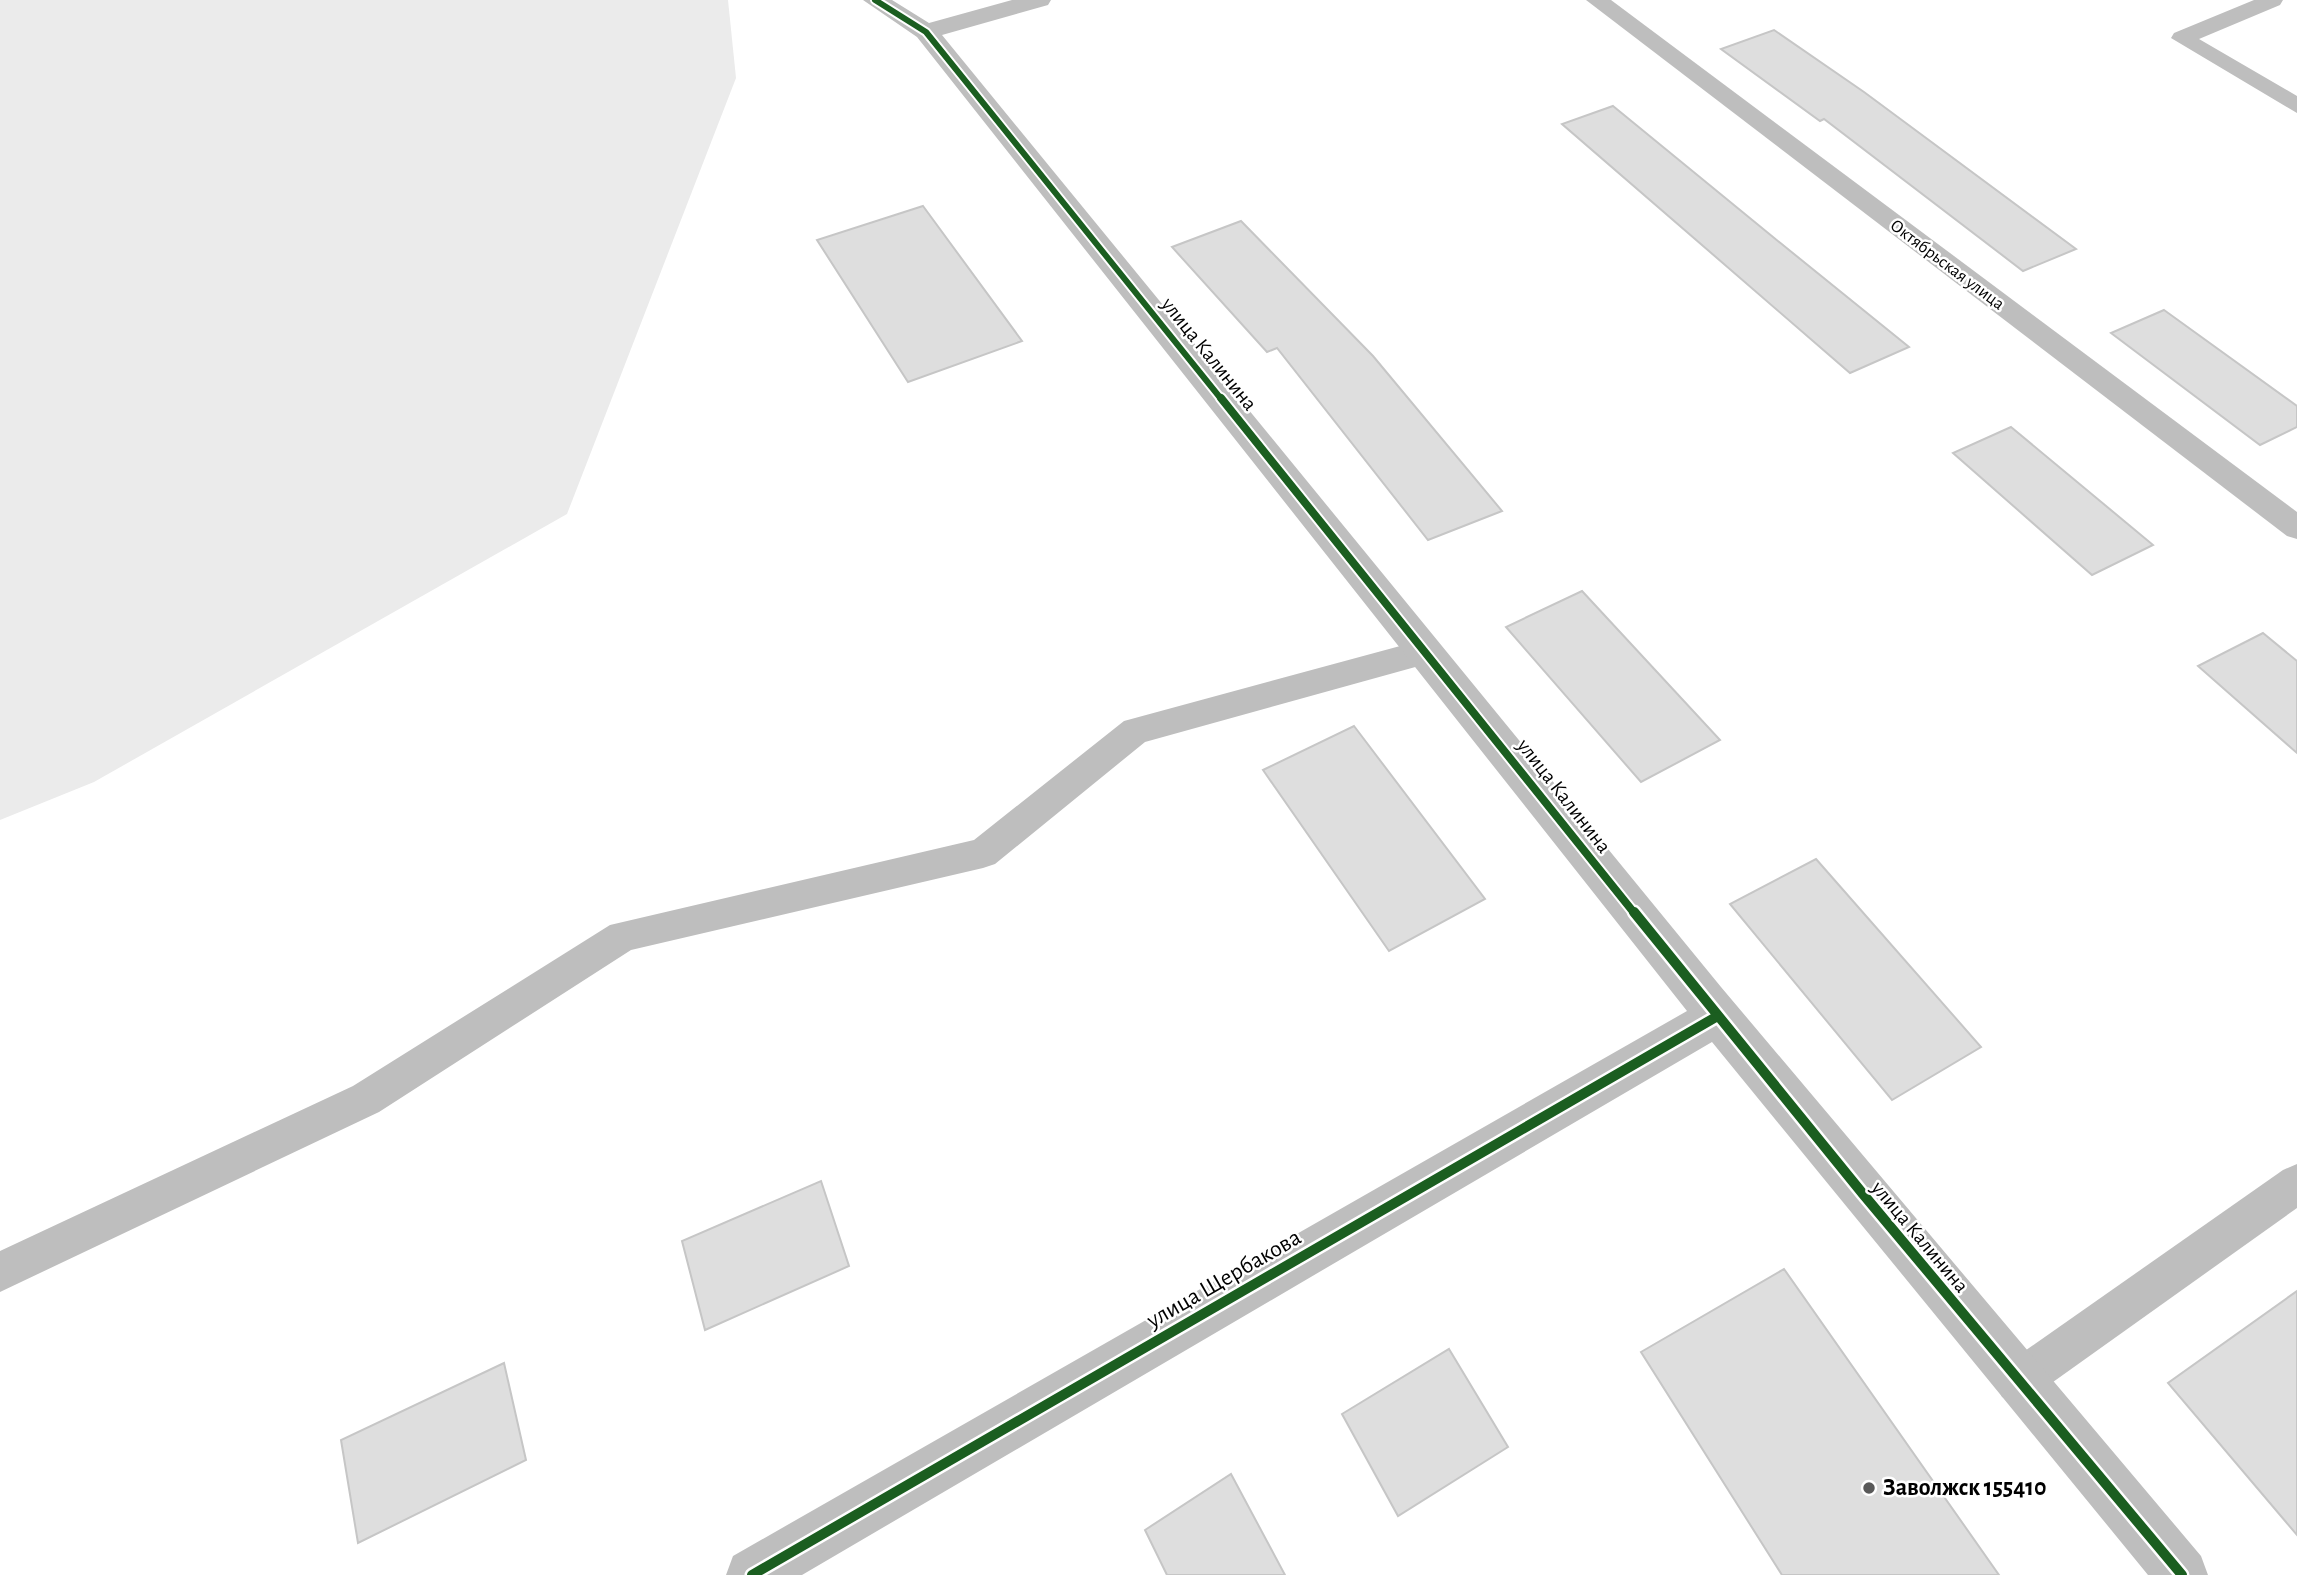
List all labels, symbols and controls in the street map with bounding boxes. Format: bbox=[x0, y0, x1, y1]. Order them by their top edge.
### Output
street label: Октябрьская улица bbox=[1887, 216, 2008, 314]
street label: улица Калинина bbox=[1157, 293, 1261, 415]
street label: улица Калинина bbox=[1513, 734, 1615, 857]
street label: улица Калинина bbox=[1867, 1176, 1973, 1297]
street label: улица Щербакова bbox=[1142, 1225, 1305, 1333]
place label: Заволжск 155410 bbox=[1883, 1476, 2046, 1500]
marker: Заволжск 155410 bbox=[1861, 1480, 1877, 1496]

